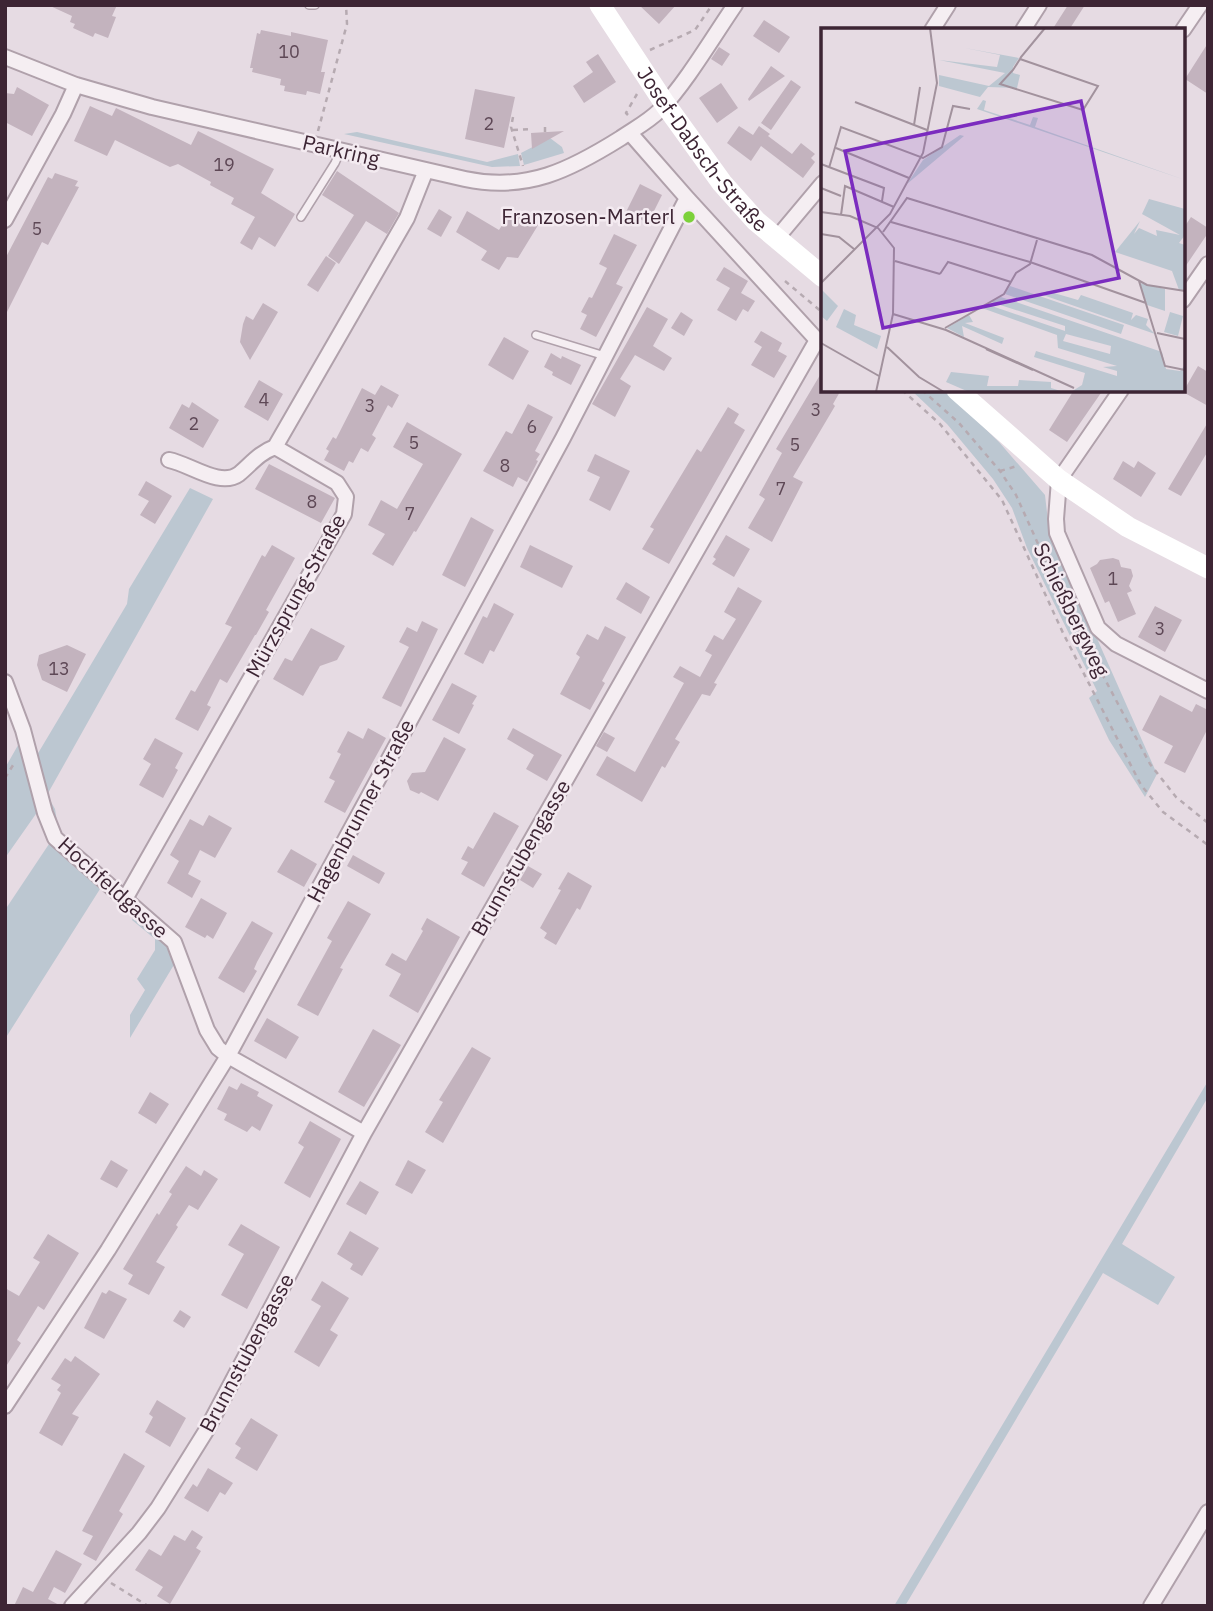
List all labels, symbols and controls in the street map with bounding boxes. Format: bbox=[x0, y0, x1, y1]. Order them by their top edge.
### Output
inset map bbox=[821, 28, 1185, 392]
house number: 10 bbox=[278, 40, 300, 63]
street label: Josef-Dabsch-Straße bbox=[631, 61, 774, 238]
house number: 2 bbox=[484, 112, 494, 135]
street label: Parkring bbox=[300, 128, 383, 172]
house number: 19 bbox=[213, 153, 235, 176]
place label: Franzosen-Marterl bbox=[501, 202, 675, 230]
marker: Franzosen-Marterl bbox=[681, 209, 697, 225]
house number: 5 bbox=[32, 217, 42, 240]
house number: 4 bbox=[259, 388, 270, 411]
house number: 3 bbox=[365, 394, 375, 417]
house number: 3 bbox=[811, 398, 821, 421]
house number: 2 bbox=[189, 412, 199, 435]
house number: 6 bbox=[527, 415, 537, 438]
house number: 5 bbox=[409, 431, 419, 454]
house number: 5 bbox=[790, 433, 800, 456]
house number: 8 bbox=[500, 454, 510, 477]
house number: 7 bbox=[776, 477, 786, 500]
house number: 8 bbox=[307, 490, 317, 513]
house number: 7 bbox=[405, 502, 415, 525]
street label: Mürzsprung-Straße bbox=[239, 509, 352, 682]
street label: Schießbergweg bbox=[1027, 538, 1116, 681]
house number: 1 bbox=[1108, 567, 1118, 590]
house number: 3 bbox=[1155, 617, 1165, 640]
house number: 13 bbox=[48, 657, 70, 680]
street label: Hagenbrunner Straße bbox=[300, 714, 420, 907]
street label: Brunnstubengasse bbox=[464, 774, 576, 941]
street label: Hochfeldgasse bbox=[53, 830, 175, 944]
street label: Brunnstubengasse bbox=[192, 1268, 300, 1437]

